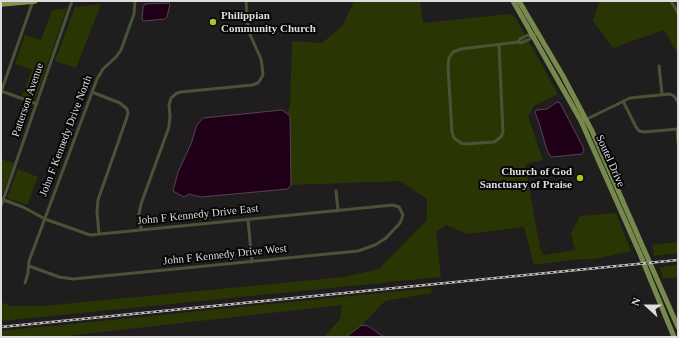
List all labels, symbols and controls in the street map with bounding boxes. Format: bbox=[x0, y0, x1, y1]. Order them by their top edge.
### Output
place label: Philippian Community Church bbox=[221, 9, 316, 35]
marker: Philippian Community Church bbox=[208, 17, 218, 27]
street label: Patterson Avenue bbox=[9, 61, 47, 139]
street label: John F Kennedy Drive North bbox=[37, 74, 95, 198]
street label: Soutel Drive bbox=[593, 133, 627, 189]
place label: Church of God Sanctuary of Praise bbox=[480, 165, 572, 191]
marker: Church of God Sanctuary of Praise bbox=[575, 173, 585, 183]
street label: John F Kennedy Drive East bbox=[137, 202, 259, 228]
street label: John F Kennedy Drive West bbox=[162, 242, 288, 268]
north arrow bbox=[627, 286, 667, 326]
text: N bbox=[629, 296, 643, 308]

